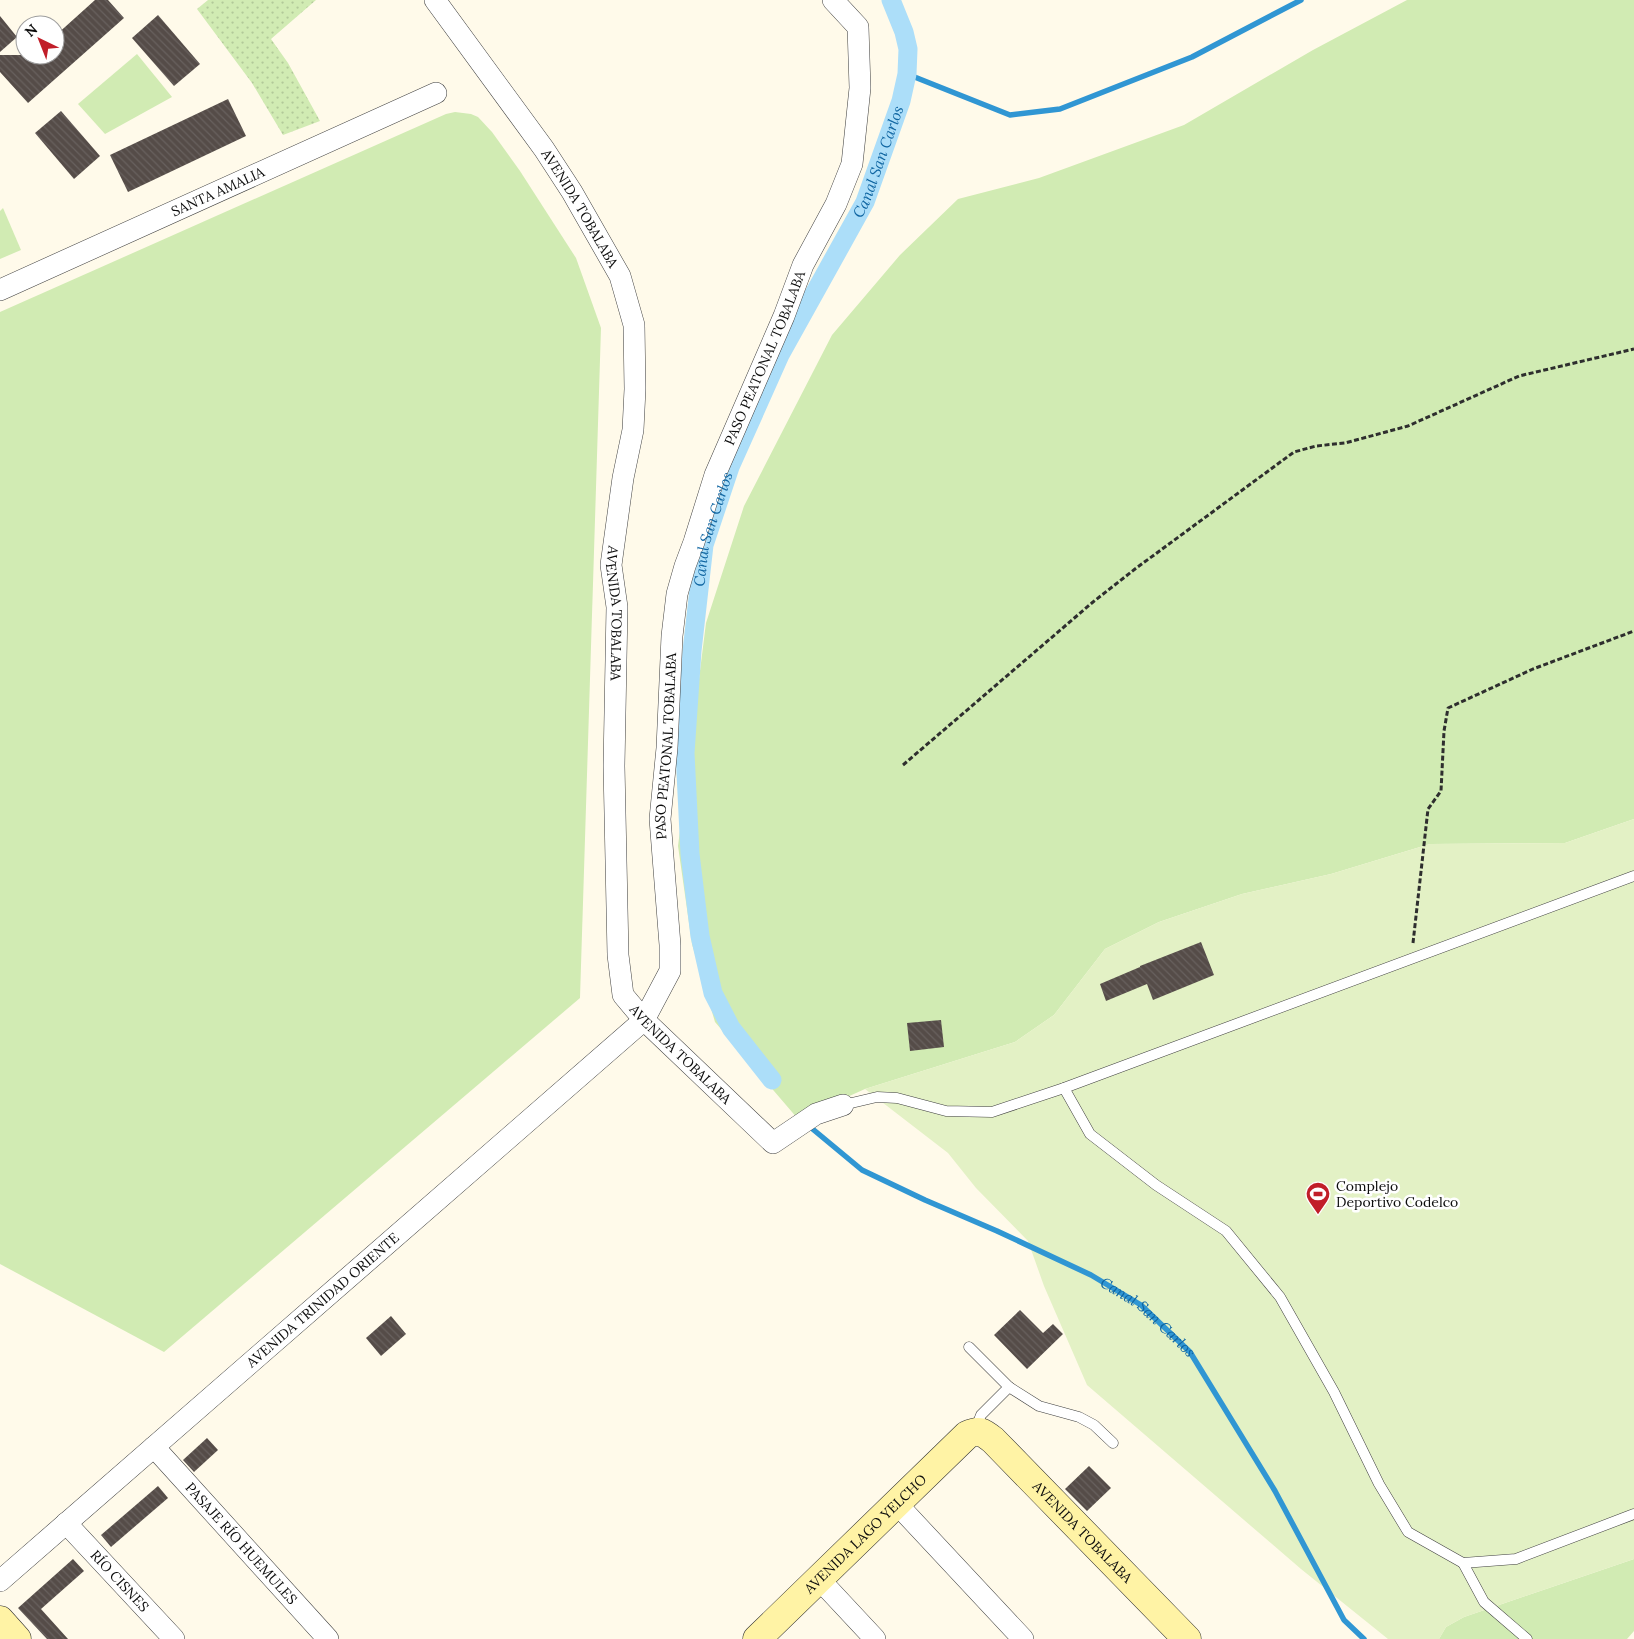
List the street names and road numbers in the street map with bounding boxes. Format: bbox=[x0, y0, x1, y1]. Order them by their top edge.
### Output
street label: AVENIDA TOBALABA bbox=[537, 145, 622, 271]
street label: SANTA AMALIA bbox=[168, 163, 267, 220]
street label: PASO PEATONAL TOBALABA bbox=[720, 268, 809, 448]
street label: AVENIDA TOBALABA bbox=[602, 544, 626, 681]
street label: PASO PEATONAL TOBALABA bbox=[651, 652, 680, 840]
street label: AVENIDA TOBALABA bbox=[625, 1000, 736, 1108]
street label: AVENIDA TRINIDAD ORIENTE bbox=[242, 1228, 403, 1372]
street label: AVENIDA LAGO YELCHO bbox=[800, 1470, 930, 1598]
street label: AVENIDA TOBALABA bbox=[1028, 1476, 1136, 1587]
street label: PASAJE RÍO HUEMULES bbox=[181, 1479, 301, 1608]
street label: RÍO CISNES bbox=[87, 1546, 153, 1616]

